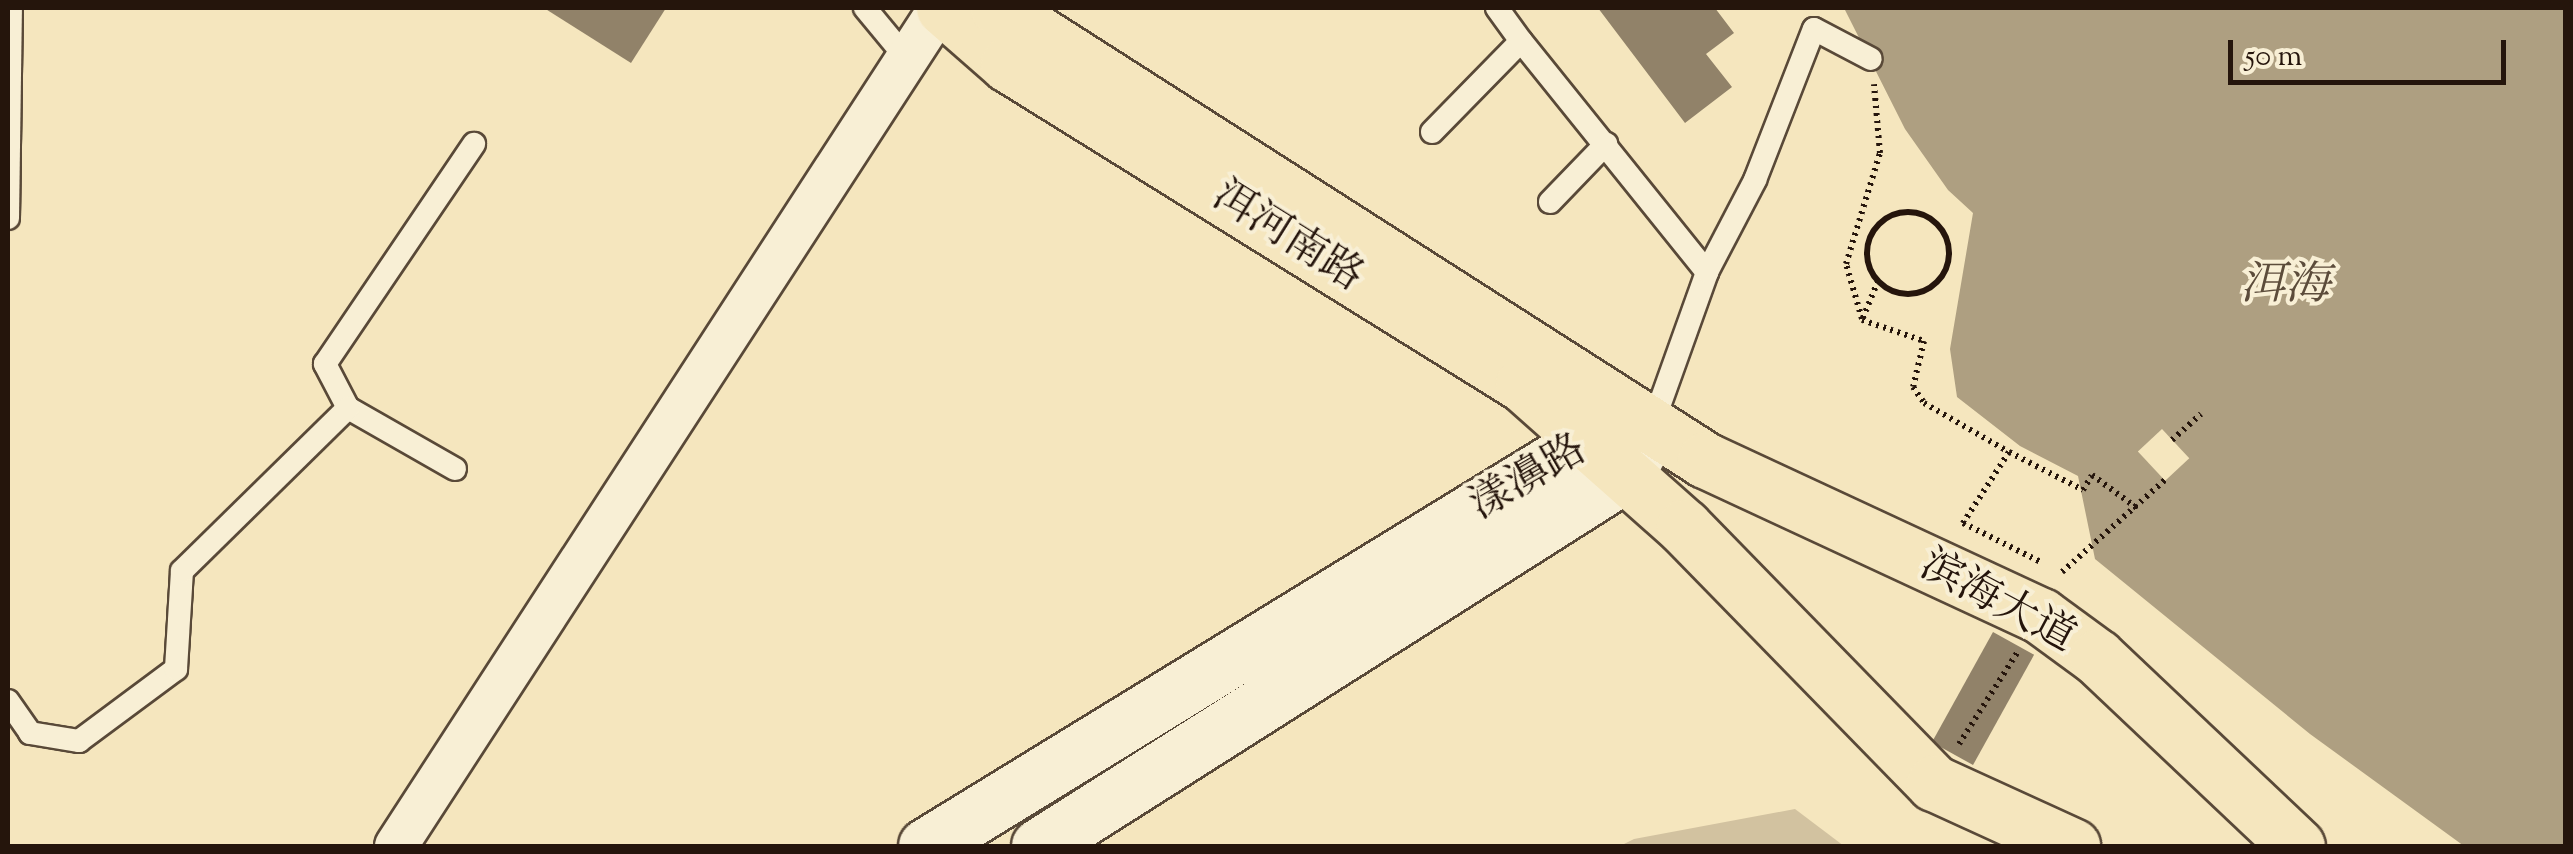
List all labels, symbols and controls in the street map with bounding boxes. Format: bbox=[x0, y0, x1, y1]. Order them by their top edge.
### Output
scale bar bbox=[2233, 20, 2510, 82]
text: 50 m bbox=[2245, 36, 2302, 79]
street label: 洱河南路 bbox=[1202, 172, 1372, 304]
water label: 洱海 bbox=[2240, 261, 2330, 315]
street label: 漾濞路 bbox=[1462, 426, 1596, 532]
street label: 滨海大道 bbox=[1911, 541, 2083, 665]

